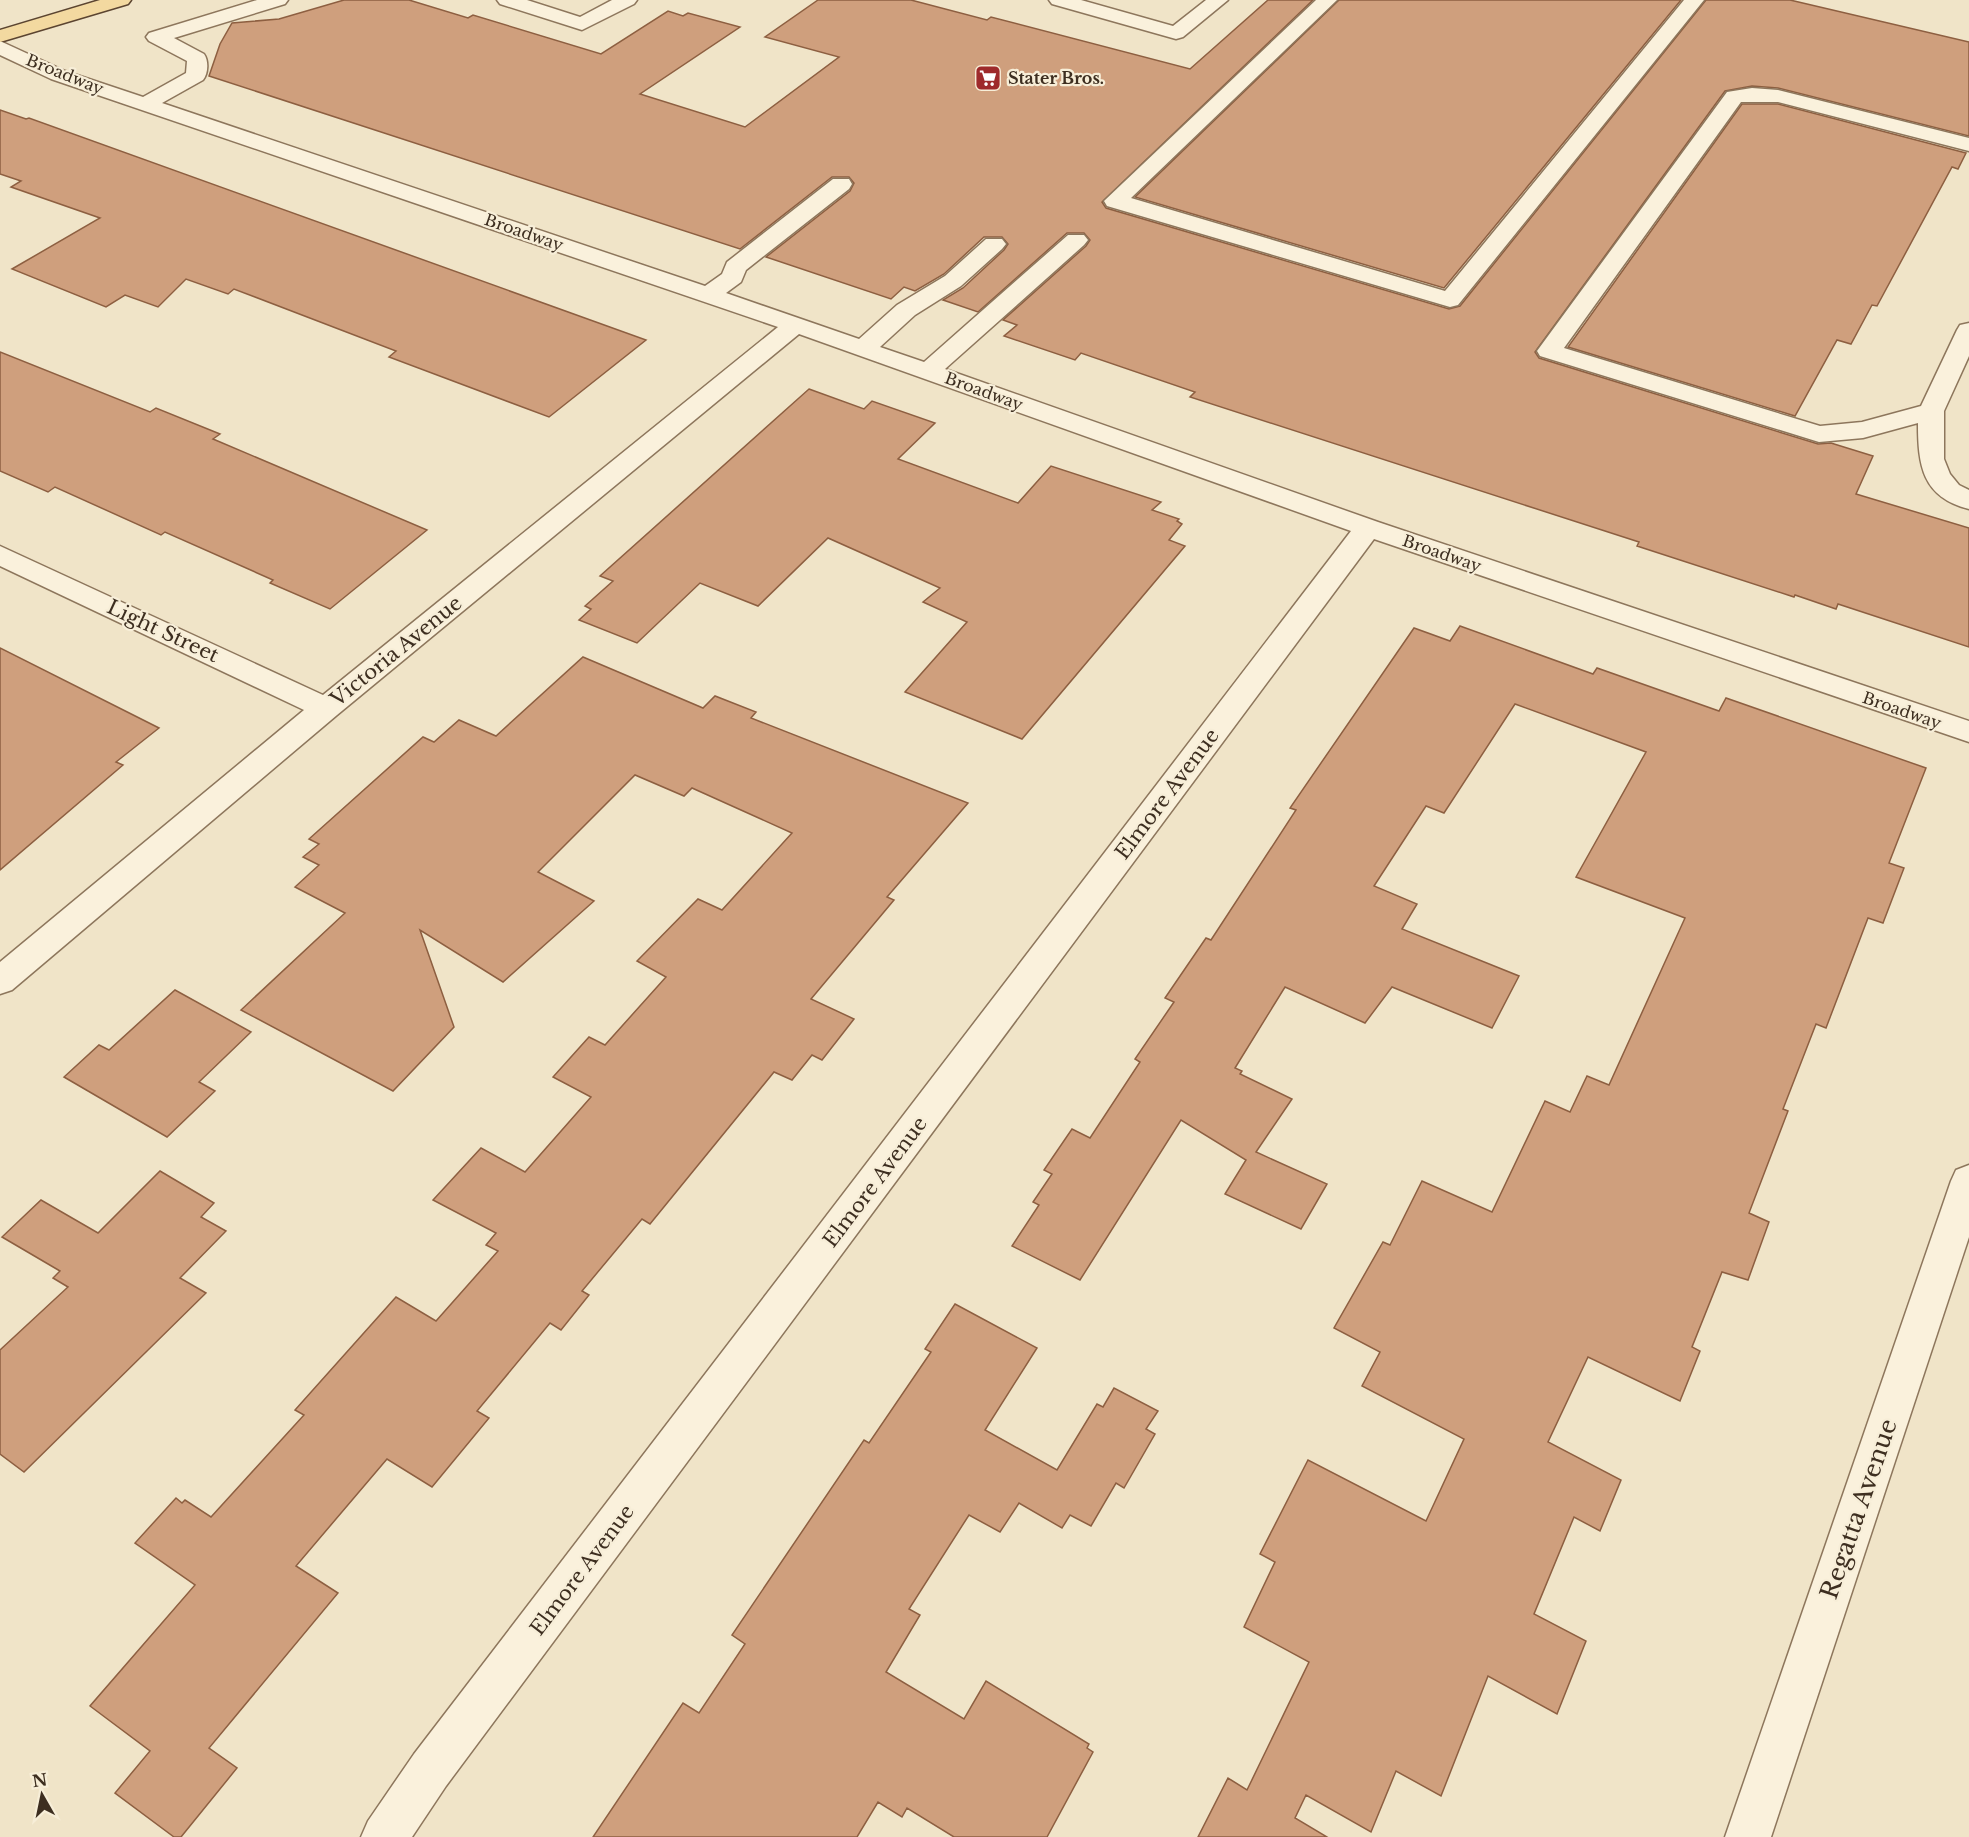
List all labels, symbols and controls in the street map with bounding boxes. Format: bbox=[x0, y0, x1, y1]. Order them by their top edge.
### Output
street label: Broadway bbox=[23, 49, 107, 99]
supermarket icon: Stater Bros. bbox=[973, 63, 1003, 93]
place label: Stater Bros. bbox=[1008, 68, 1104, 88]
street label: Broadway bbox=[482, 209, 567, 255]
street label: Broadway bbox=[942, 368, 1027, 415]
street label: Broadway bbox=[1400, 530, 1485, 576]
street label: Victoria Avenue bbox=[325, 591, 467, 712]
street label: Light Street bbox=[103, 595, 223, 668]
street label: Broadway bbox=[1860, 687, 1945, 733]
street label: Elmore Avenue bbox=[1110, 724, 1224, 864]
street label: Elmore Avenue bbox=[818, 1112, 932, 1252]
street label: Regatta Avenue bbox=[1814, 1415, 1903, 1603]
street label: Elmore Avenue bbox=[525, 1500, 639, 1640]
north arrow bbox=[12, 1765, 72, 1825]
text: N bbox=[31, 1769, 49, 1791]

